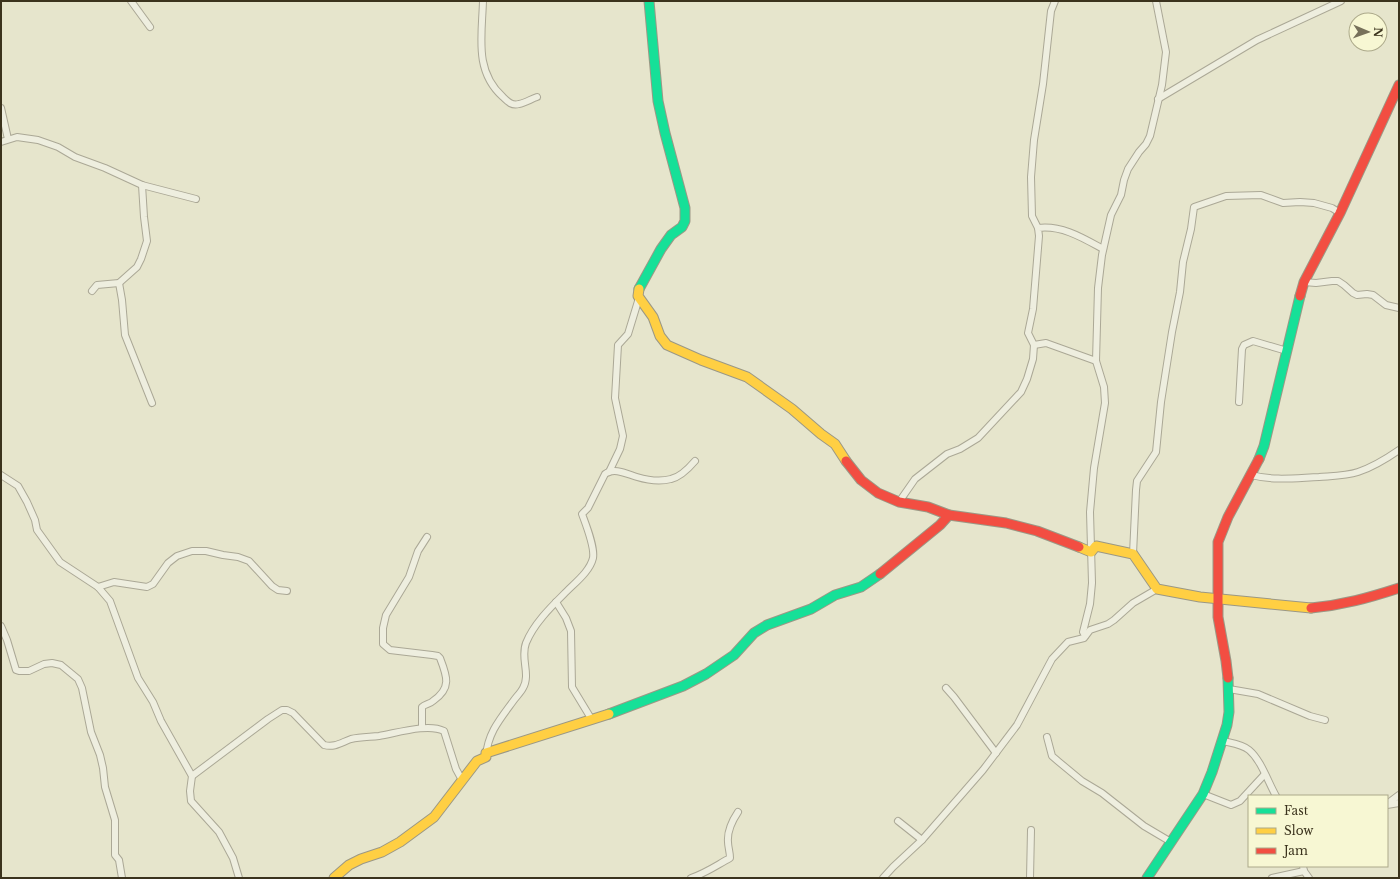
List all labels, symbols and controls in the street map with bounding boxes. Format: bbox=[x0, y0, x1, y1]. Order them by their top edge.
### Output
north arrow bbox=[1348, 12, 1388, 52]
text: N bbox=[1371, 27, 1385, 38]
legend bbox=[1248, 795, 1388, 867]
text: Fast bbox=[1284, 803, 1309, 818]
text: Slow bbox=[1284, 823, 1314, 838]
text: Jam bbox=[1282, 843, 1308, 858]

